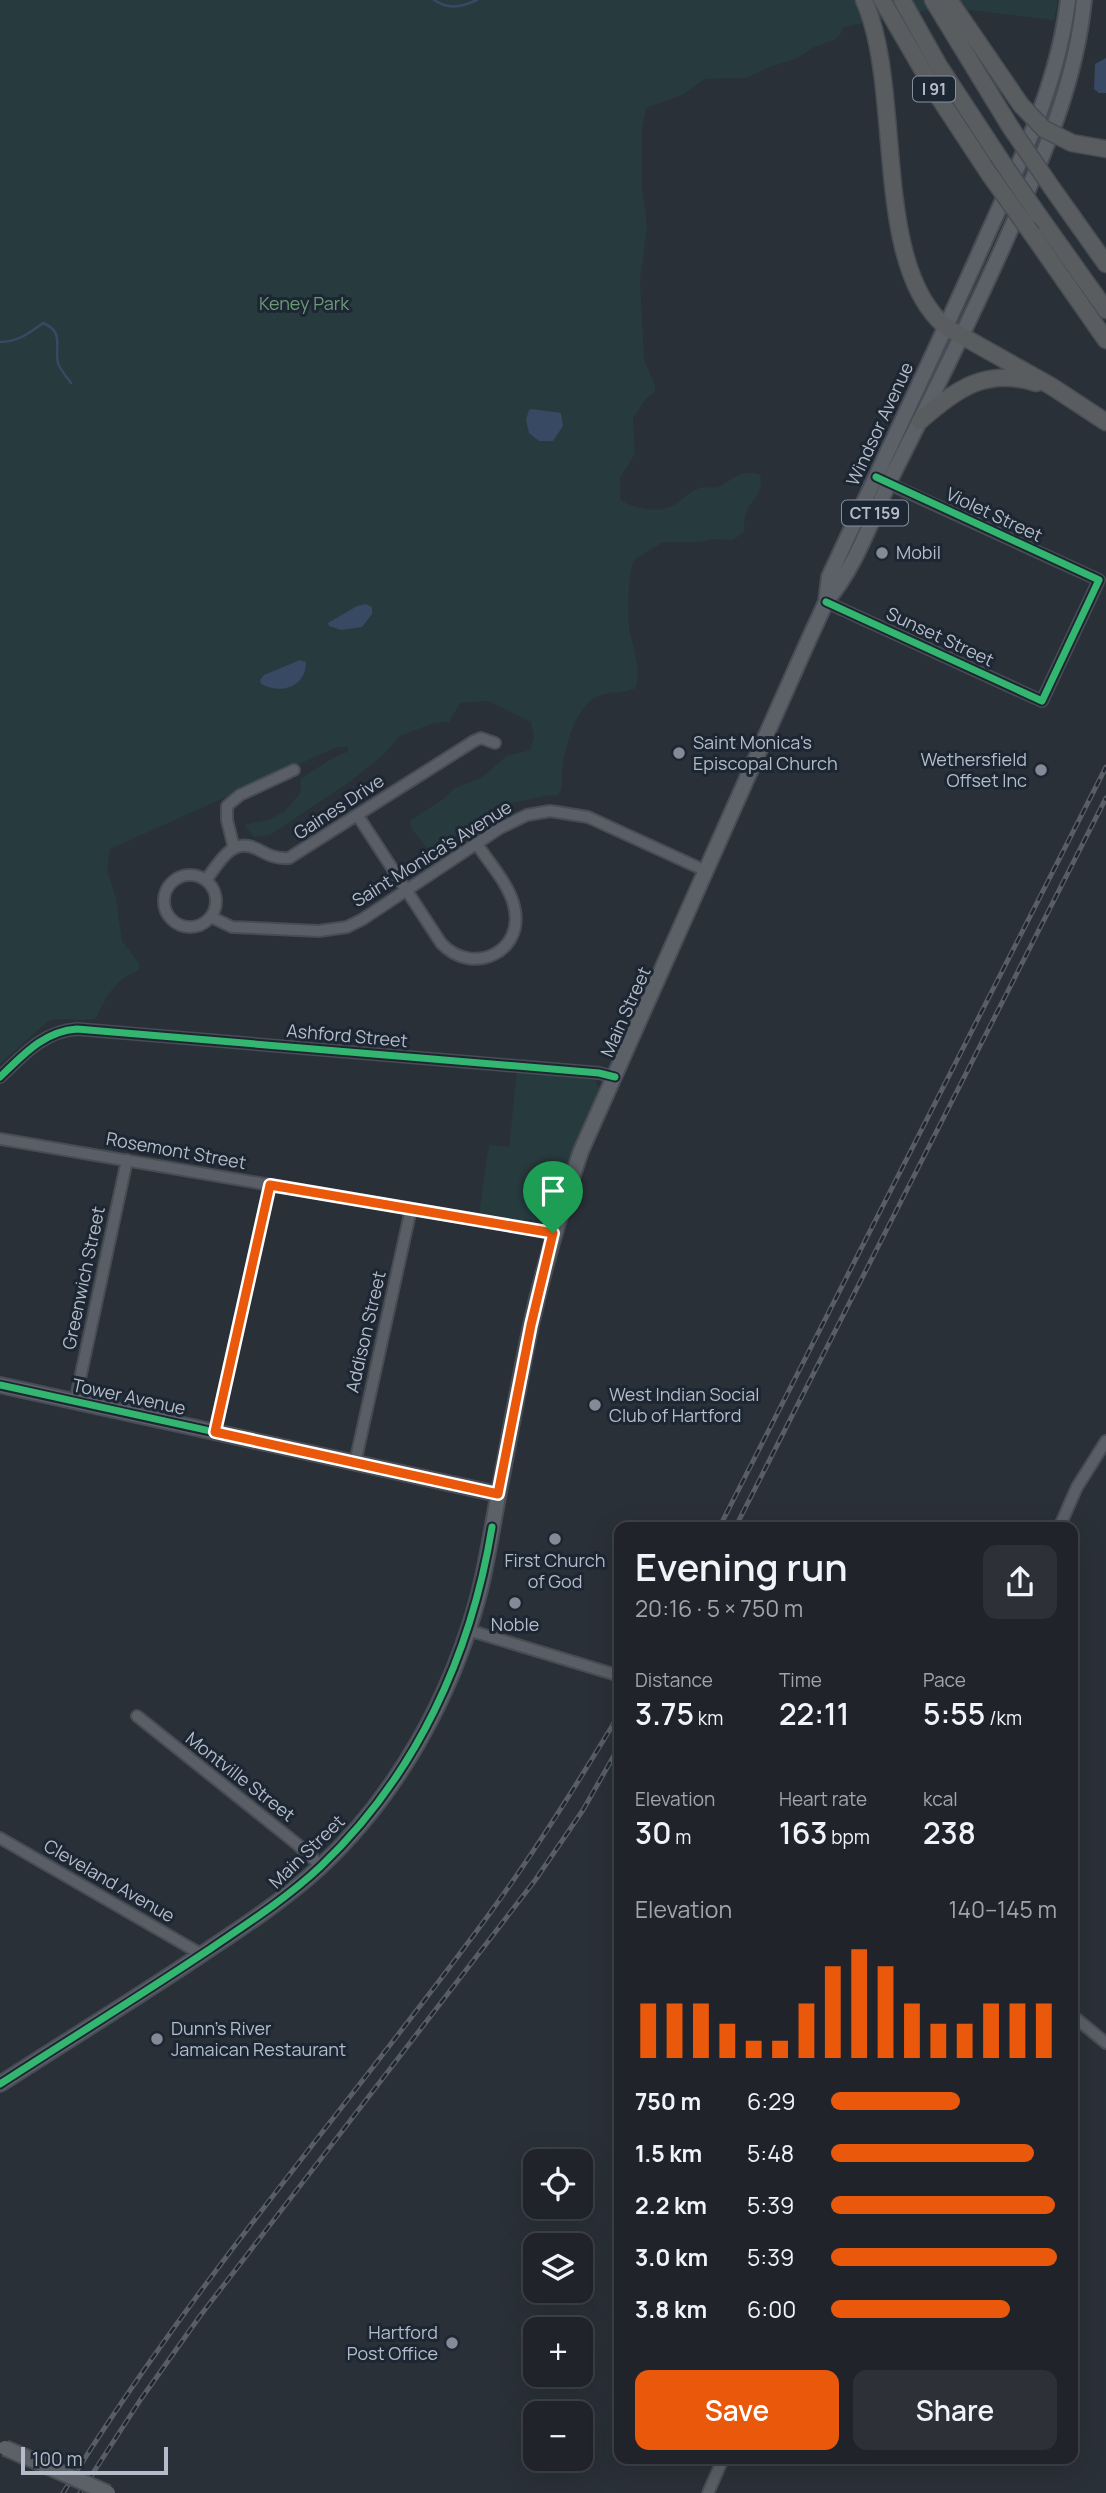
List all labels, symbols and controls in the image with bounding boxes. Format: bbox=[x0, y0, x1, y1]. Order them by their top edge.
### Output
road number: I 91 bbox=[913, 76, 955, 102]
park label: Keney Park bbox=[259, 291, 350, 315]
street label: Windsor Avenue bbox=[840, 358, 918, 489]
street label: Violet Street bbox=[942, 481, 1047, 547]
road number: CT 159 bbox=[842, 500, 908, 526]
place label: Mobil bbox=[896, 540, 941, 564]
marker: Mobil bbox=[874, 545, 890, 561]
street label: Sunset Street bbox=[883, 601, 998, 672]
place label: Saint Monica's Episcopal Church bbox=[693, 730, 838, 775]
marker: Saint Monica's Episcopal Church bbox=[671, 745, 687, 761]
place label: Wethersfield Offset Inc bbox=[920, 747, 1027, 792]
marker: Wethersfield Offset Inc bbox=[1033, 762, 1049, 778]
street label: Gaines Drive bbox=[289, 768, 388, 844]
street label: Saint Monica's Avenue bbox=[347, 794, 516, 912]
street label: Main Street bbox=[594, 963, 656, 1061]
street label: Ashford Street bbox=[285, 1018, 409, 1052]
street label: Rosemont Street bbox=[104, 1126, 248, 1174]
pin bbox=[523, 1161, 583, 1233]
icon: arrive bbox=[534, 1172, 572, 1210]
street label: Greenwich Street bbox=[56, 1204, 110, 1352]
street label: Addison Street bbox=[339, 1269, 391, 1395]
street label: Tower Avenue bbox=[70, 1372, 188, 1420]
place label: West Indian Social Club of Hartford bbox=[609, 1382, 759, 1427]
marker: West Indian Social Club of Hartford bbox=[587, 1397, 603, 1413]
marker: First Church of God bbox=[547, 1531, 563, 1547]
text: Evening run bbox=[635, 1540, 848, 1592]
button: share bbox=[983, 1545, 1057, 1619]
place label: First Church of God bbox=[505, 1548, 605, 1593]
text: 20:16 · 5 × 750 m bbox=[635, 1592, 803, 1624]
marker: Noble bbox=[507, 1595, 523, 1611]
place label: Noble bbox=[491, 1612, 539, 1636]
text: Distance bbox=[635, 1667, 713, 1693]
text: Time bbox=[779, 1667, 822, 1693]
text: Pace bbox=[923, 1667, 966, 1693]
text: 3.75 bbox=[635, 1693, 694, 1734]
text: 22:11 bbox=[779, 1693, 849, 1734]
text: 5:55 bbox=[923, 1693, 985, 1734]
text: km bbox=[694, 1705, 723, 1731]
text: /km bbox=[985, 1705, 1022, 1731]
street label: Montville Street bbox=[181, 1726, 300, 1826]
text: Elevation bbox=[635, 1786, 715, 1812]
text: Heart rate bbox=[779, 1786, 867, 1812]
text: kcal bbox=[923, 1786, 958, 1812]
street label: Main Street bbox=[263, 1809, 349, 1893]
text: 30 bbox=[635, 1812, 671, 1853]
text: 163 bbox=[779, 1812, 827, 1853]
text: 238 bbox=[923, 1812, 976, 1853]
text: m bbox=[671, 1824, 691, 1850]
text: bpm bbox=[827, 1824, 870, 1850]
street label: Cleveland Avenue bbox=[40, 1833, 179, 1927]
text: Elevation bbox=[635, 1893, 732, 1925]
text: 140–145 m bbox=[949, 1893, 1057, 1925]
place label: Dunn's River Jamaican Restaurant bbox=[171, 2016, 346, 2061]
marker: Dunn's River Jamaican Restaurant bbox=[149, 2031, 165, 2047]
text: 750 m bbox=[635, 2085, 701, 2117]
text: 6:29 bbox=[747, 2085, 796, 2117]
text: 1.5 km bbox=[635, 2137, 702, 2169]
text: 5:48 bbox=[747, 2137, 794, 2169]
map controls bbox=[523, 2149, 593, 2471]
button: locate bbox=[523, 2149, 593, 2219]
text: 2.2 km bbox=[635, 2189, 707, 2221]
text: 5:39 bbox=[747, 2189, 794, 2221]
button: layers bbox=[523, 2233, 593, 2303]
text: 3.0 km bbox=[635, 2241, 708, 2273]
text: 5:39 bbox=[747, 2241, 794, 2273]
text: 3.8 km bbox=[635, 2293, 707, 2325]
text: 6:00 bbox=[747, 2293, 796, 2325]
button: + bbox=[523, 2317, 593, 2387]
place label: Hartford Post Office bbox=[347, 2320, 438, 2365]
marker: Hartford Post Office bbox=[444, 2335, 460, 2351]
button: Save bbox=[635, 2370, 839, 2450]
button: Share bbox=[853, 2370, 1057, 2450]
button: − bbox=[523, 2401, 593, 2471]
scale bar bbox=[21, 2444, 168, 2476]
text: 100 m bbox=[32, 2446, 83, 2472]

